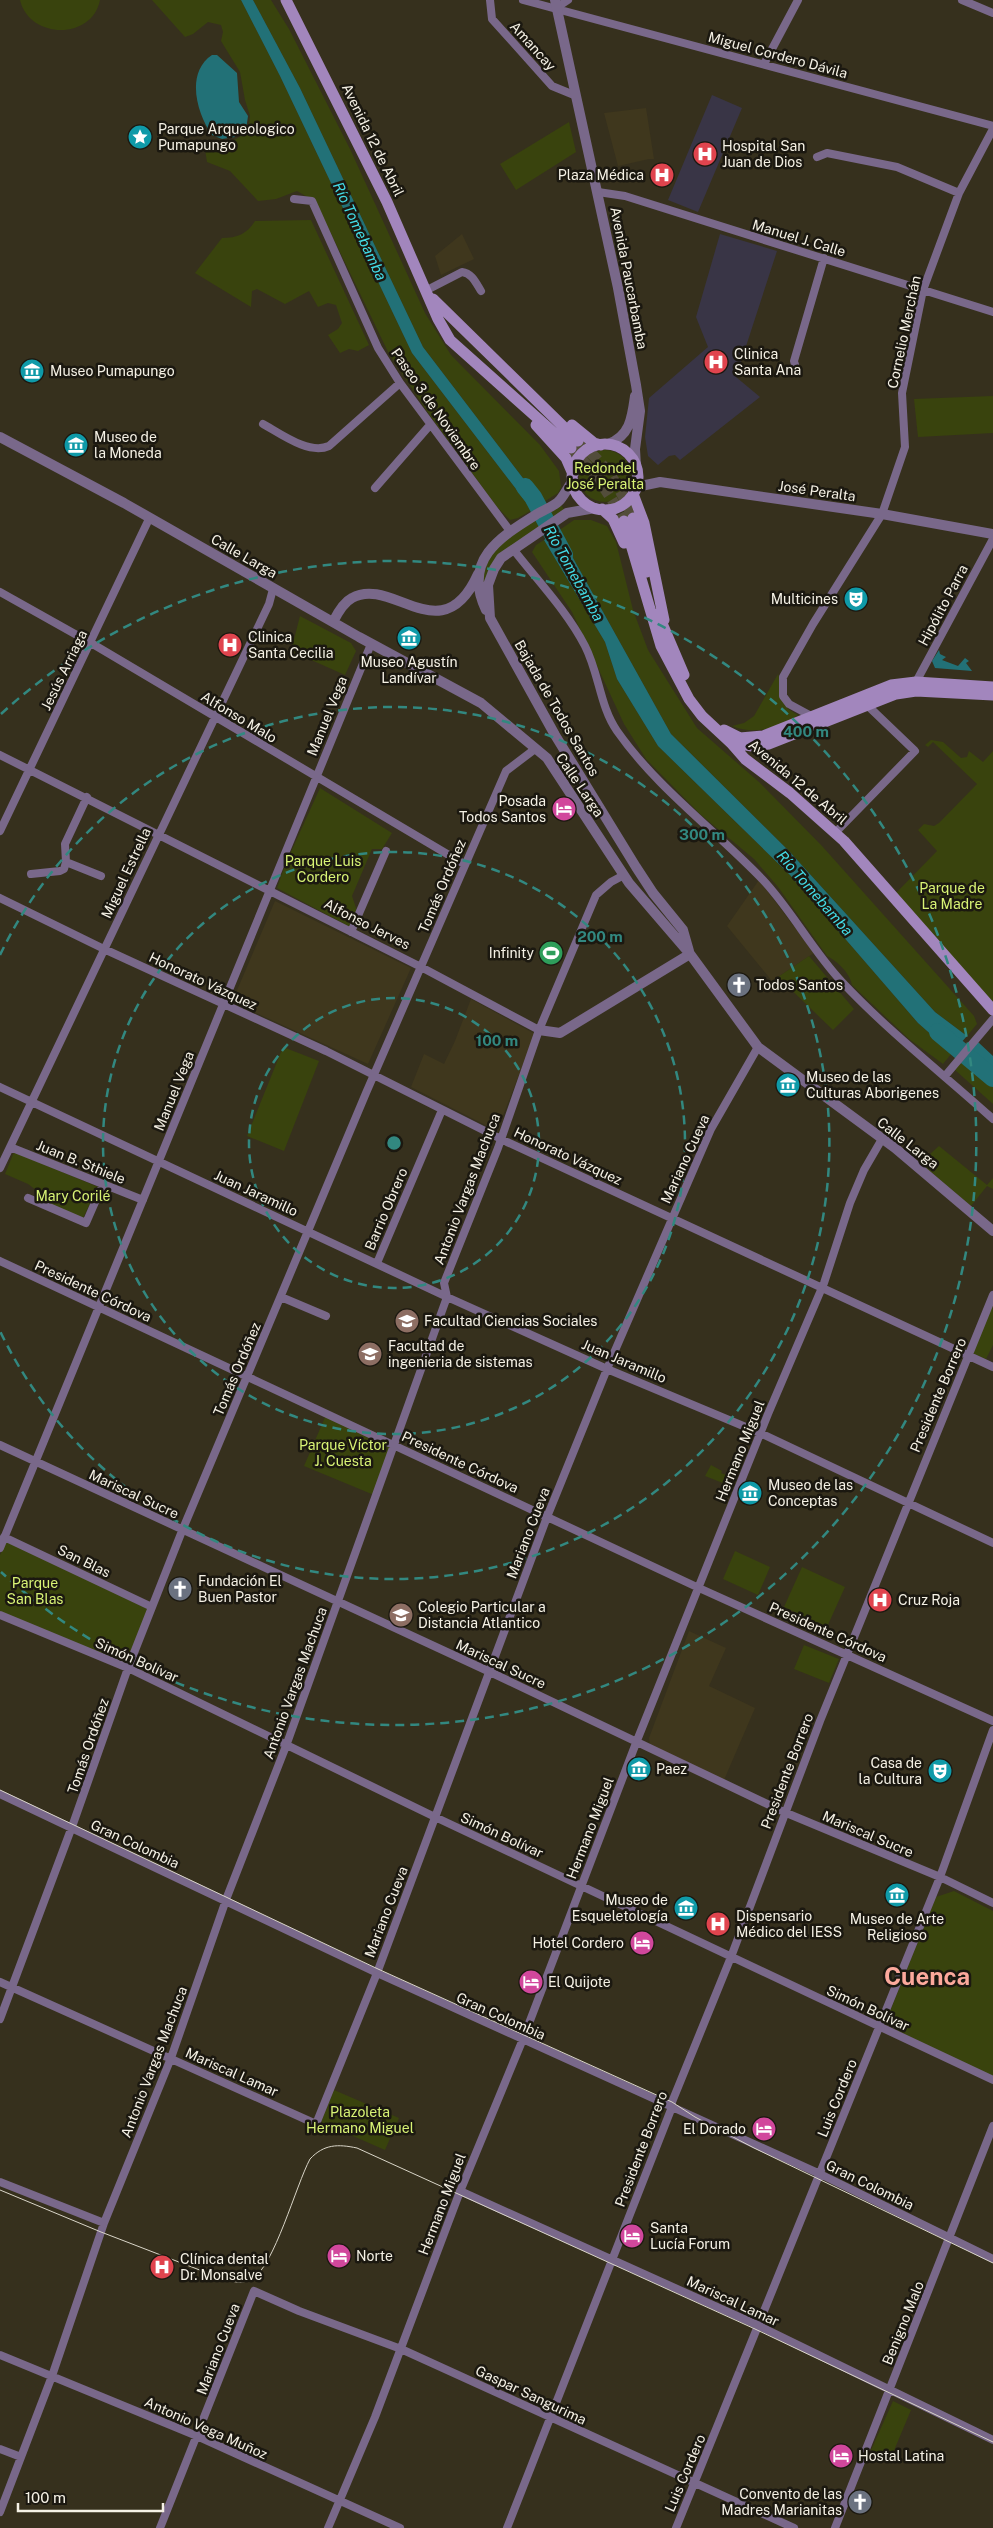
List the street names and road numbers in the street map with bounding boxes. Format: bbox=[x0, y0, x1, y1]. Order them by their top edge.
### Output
street label: Amancay bbox=[507, 18, 559, 74]
street label: Miguel Cordero Dávila bbox=[707, 29, 849, 81]
street label: Avenida 12 de Abril bbox=[339, 81, 407, 199]
street label: Avenida Paucarbamba bbox=[607, 206, 651, 350]
street label: Manuel J. Calle bbox=[750, 216, 848, 260]
street label: Cornelio Merchán bbox=[884, 274, 924, 390]
street label: Paseo 3 de Noviembre bbox=[388, 345, 484, 473]
street label: José Peralta bbox=[777, 478, 857, 504]
street label: Calle Larga bbox=[208, 531, 280, 581]
street label: Hipólito Parra bbox=[915, 562, 971, 648]
street label: Jesús Arriaga bbox=[38, 627, 90, 713]
street label: Bajada de Todos Santos bbox=[511, 637, 603, 779]
street label: Manuel Vega bbox=[304, 674, 350, 758]
street label: Alfonso Malo bbox=[198, 688, 280, 746]
street label: Avenida 12 de Abril bbox=[746, 736, 850, 828]
street label: Calle Larga bbox=[553, 750, 607, 820]
street label: Miguel Estrella bbox=[98, 825, 154, 921]
street label: Tomás Ordóñez bbox=[415, 837, 469, 935]
street label: Alfonso Jerves bbox=[321, 895, 413, 953]
street label: Honorato Vázquez bbox=[146, 949, 260, 1013]
street label: Manuel Vega bbox=[151, 1049, 197, 1133]
street label: Antonio Vargas Machuca bbox=[431, 1111, 503, 1267]
street label: Mariano Cueva bbox=[657, 1112, 713, 1206]
street label: Calle Larga bbox=[874, 1114, 942, 1172]
street label: Honorato Vázquez bbox=[511, 1124, 625, 1188]
street label: Juan B. Sthiele bbox=[34, 1137, 128, 1187]
street label: Barrio Obrero bbox=[361, 1165, 411, 1253]
street label: Juan Jaramillo bbox=[212, 1167, 300, 1219]
street label: Presidente Córdova bbox=[32, 1257, 154, 1325]
street label: Tomás Ordóñez bbox=[210, 1320, 264, 1418]
street label: Presidente Borrero bbox=[907, 1335, 969, 1455]
street label: Juan Jaramillo bbox=[579, 1336, 669, 1386]
street label: Hermano Miguel bbox=[712, 1398, 768, 1504]
street label: Presidente Córdova bbox=[399, 1428, 521, 1496]
street label: Mariscal Sucre bbox=[87, 1466, 182, 1522]
street label: Mariano Cueva bbox=[503, 1485, 553, 1581]
street label: San Blas bbox=[55, 1541, 113, 1581]
street label: Presidente Córdova bbox=[767, 1599, 889, 1665]
street label: Antonio Vargas Machuca bbox=[260, 1605, 330, 1761]
street label: Simón Bolívar bbox=[93, 1634, 181, 1686]
street label: Mariscal Sucre bbox=[454, 1636, 549, 1692]
street label: Tomás Ordóñez bbox=[64, 1696, 112, 1796]
street label: Presidente Borrero bbox=[758, 1711, 816, 1831]
street label: Hermano Miguel bbox=[563, 1775, 617, 1881]
street label: Mariscal Sucre bbox=[820, 1808, 916, 1860]
street label: Simón Bolívar bbox=[458, 1809, 546, 1861]
street label: Gran Colombia bbox=[88, 1817, 182, 1871]
street label: Mariano Cueva bbox=[361, 1864, 411, 1960]
street label: Simón Bolívar bbox=[824, 1982, 912, 2034]
street label: Antonio Vargas Machuca bbox=[118, 1984, 190, 2140]
street label: Gran Colombia bbox=[454, 1989, 548, 2043]
street label: Mariscal Lamar bbox=[183, 2044, 281, 2100]
street label: Luis Cordero bbox=[814, 2057, 860, 2139]
street label: Presidente Borrero bbox=[612, 2089, 670, 2209]
street label: Hermano Miguel bbox=[415, 2151, 469, 2257]
street label: Gran Colombia bbox=[823, 2157, 917, 2213]
street label: Mariscal Lamar bbox=[684, 2273, 782, 2329]
street label: Benigno Malo bbox=[879, 2279, 927, 2367]
street label: Mariano Cueva bbox=[193, 2301, 243, 2397]
street label: Gaspar Sangurima bbox=[473, 2362, 589, 2428]
street label: Antonio Vega Muñoz bbox=[142, 2394, 270, 2462]
street label: Luis Cordero bbox=[661, 2432, 709, 2514]

